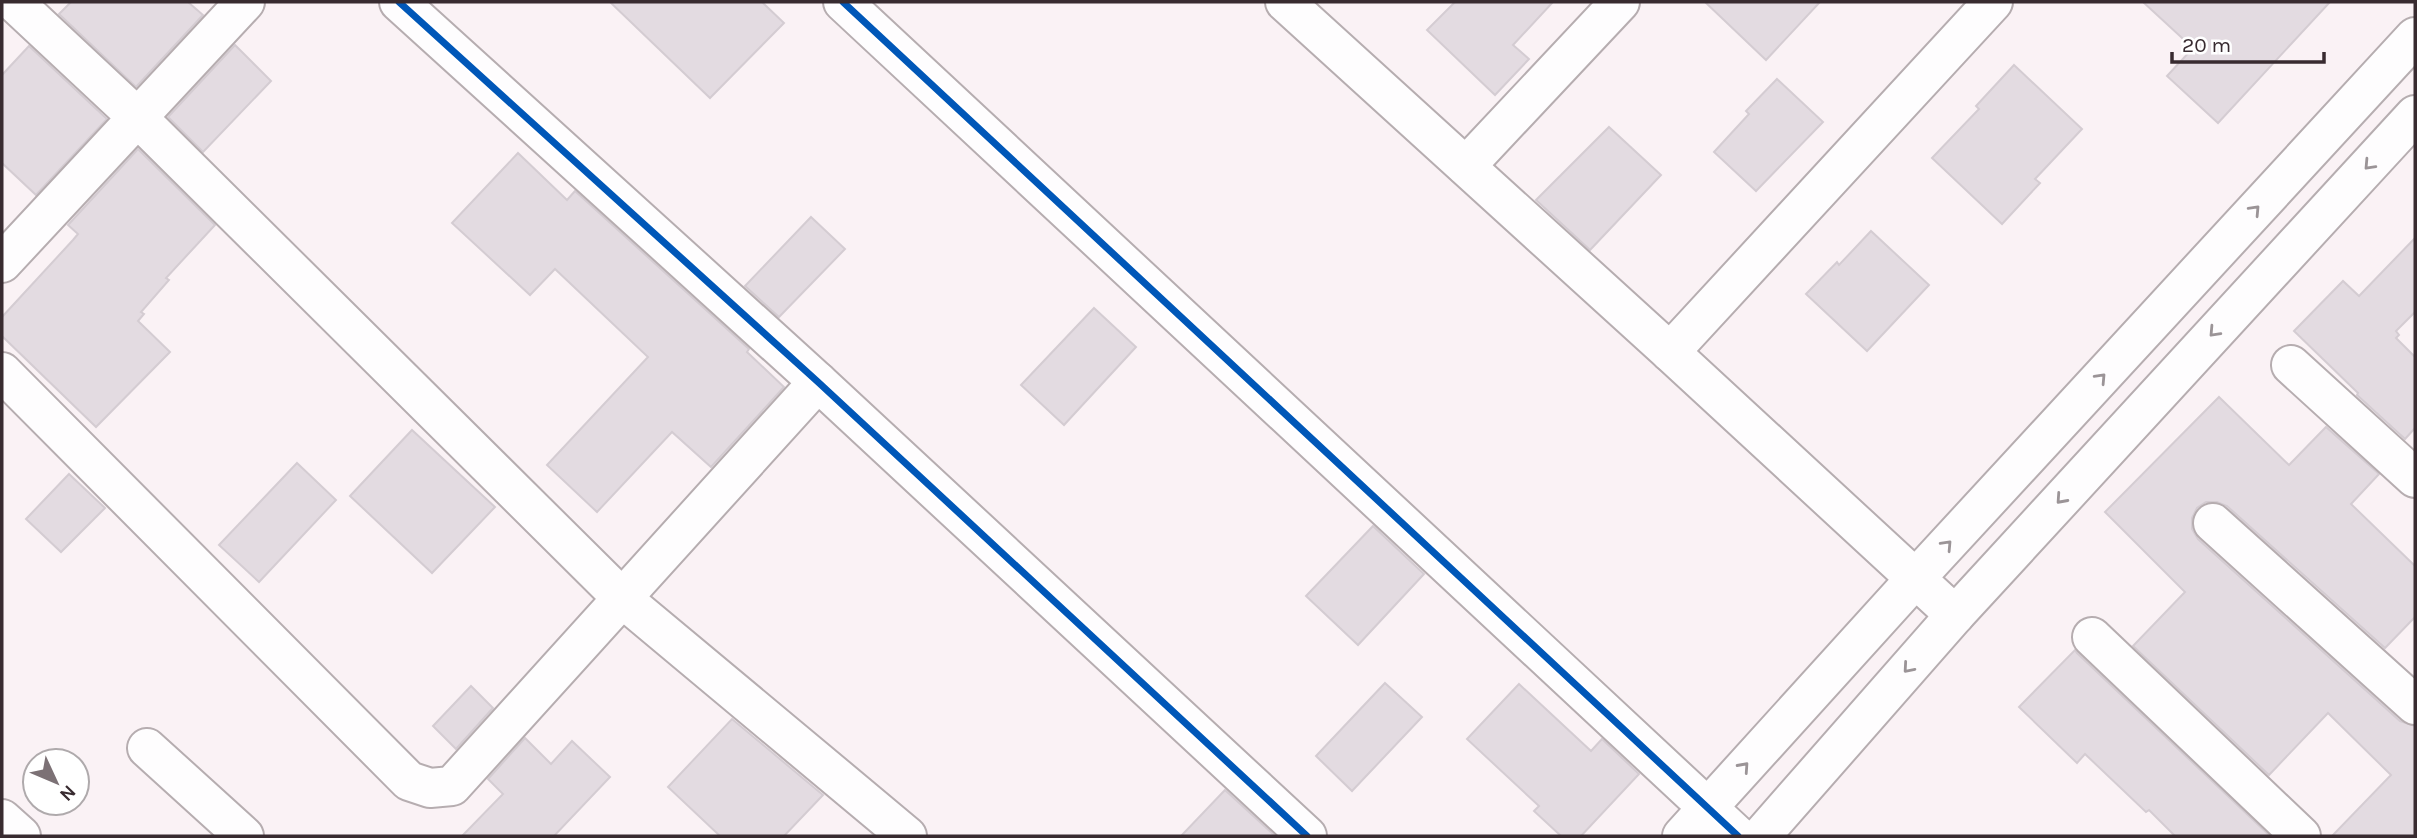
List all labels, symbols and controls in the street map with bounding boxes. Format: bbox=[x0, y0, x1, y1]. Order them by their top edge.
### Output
scale bar bbox=[2172, 21, 2324, 65]
text: 20 m bbox=[2182, 33, 2231, 57]
one-way arrow bbox=[2365, 157, 2377, 170]
one-way arrow bbox=[2247, 205, 2260, 218]
one-way arrow bbox=[2210, 324, 2223, 337]
one-way arrow bbox=[2093, 373, 2105, 386]
one-way arrow bbox=[2056, 491, 2069, 504]
one-way arrow bbox=[1939, 540, 1951, 553]
one-way arrow bbox=[1904, 660, 1916, 673]
north arrow bbox=[21, 747, 91, 817]
one-way arrow bbox=[1736, 762, 1748, 775]
text: N bbox=[55, 781, 80, 806]

